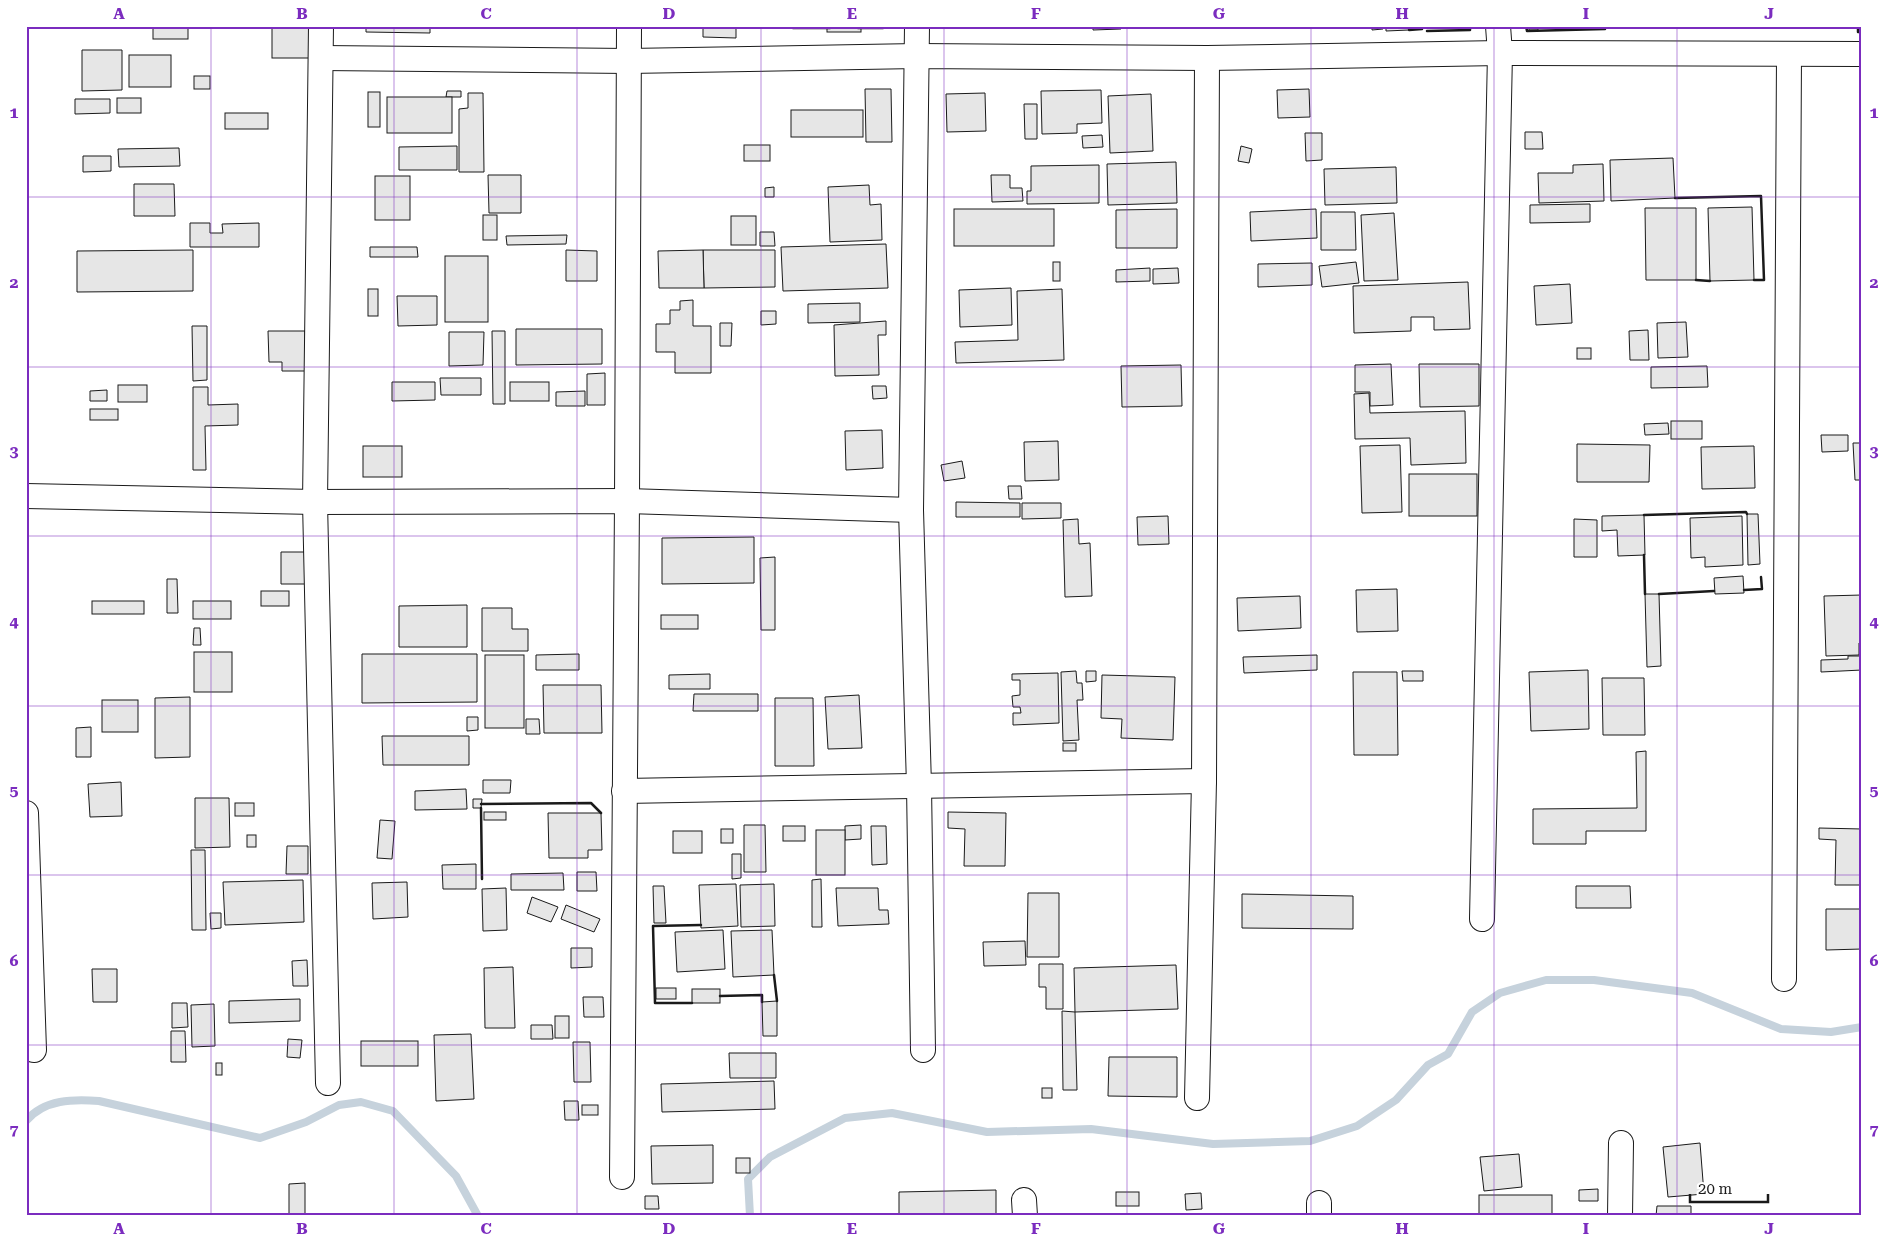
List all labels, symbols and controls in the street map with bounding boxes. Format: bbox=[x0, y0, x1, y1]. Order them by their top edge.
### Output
text: A bbox=[113, 4, 125, 23]
text: B bbox=[296, 4, 308, 23]
text: C bbox=[480, 4, 492, 23]
text: D bbox=[663, 4, 676, 23]
text: E bbox=[847, 4, 857, 23]
text: F bbox=[1031, 4, 1041, 23]
text: G bbox=[1213, 4, 1226, 23]
text: H bbox=[1395, 4, 1409, 23]
text: I bbox=[1583, 4, 1589, 23]
text: J bbox=[1764, 4, 1774, 23]
text: 1 bbox=[10, 103, 19, 122]
text: 1 bbox=[1870, 103, 1879, 122]
text: 2 bbox=[10, 273, 19, 292]
text: 2 bbox=[1870, 273, 1879, 292]
text: 3 bbox=[10, 442, 19, 461]
text: 3 bbox=[1870, 442, 1879, 461]
text: 4 bbox=[10, 612, 19, 631]
text: 4 bbox=[1870, 612, 1879, 631]
text: 5 bbox=[10, 781, 19, 800]
text: 5 bbox=[1870, 781, 1879, 800]
text: 6 bbox=[10, 951, 19, 970]
text: 6 bbox=[1870, 951, 1879, 970]
text: 7 bbox=[10, 1120, 19, 1139]
text: 7 bbox=[1870, 1120, 1879, 1139]
scale bar bbox=[1690, 1172, 1768, 1204]
text: 20 m bbox=[1698, 1180, 1733, 1198]
text: A bbox=[113, 1219, 125, 1238]
text: B bbox=[296, 1219, 308, 1238]
text: C bbox=[480, 1219, 492, 1238]
text: D bbox=[663, 1219, 676, 1238]
text: E bbox=[847, 1219, 857, 1238]
text: F bbox=[1031, 1219, 1041, 1238]
text: G bbox=[1213, 1219, 1226, 1238]
text: H bbox=[1395, 1219, 1409, 1238]
text: I bbox=[1583, 1219, 1589, 1238]
text: J bbox=[1764, 1219, 1774, 1238]

